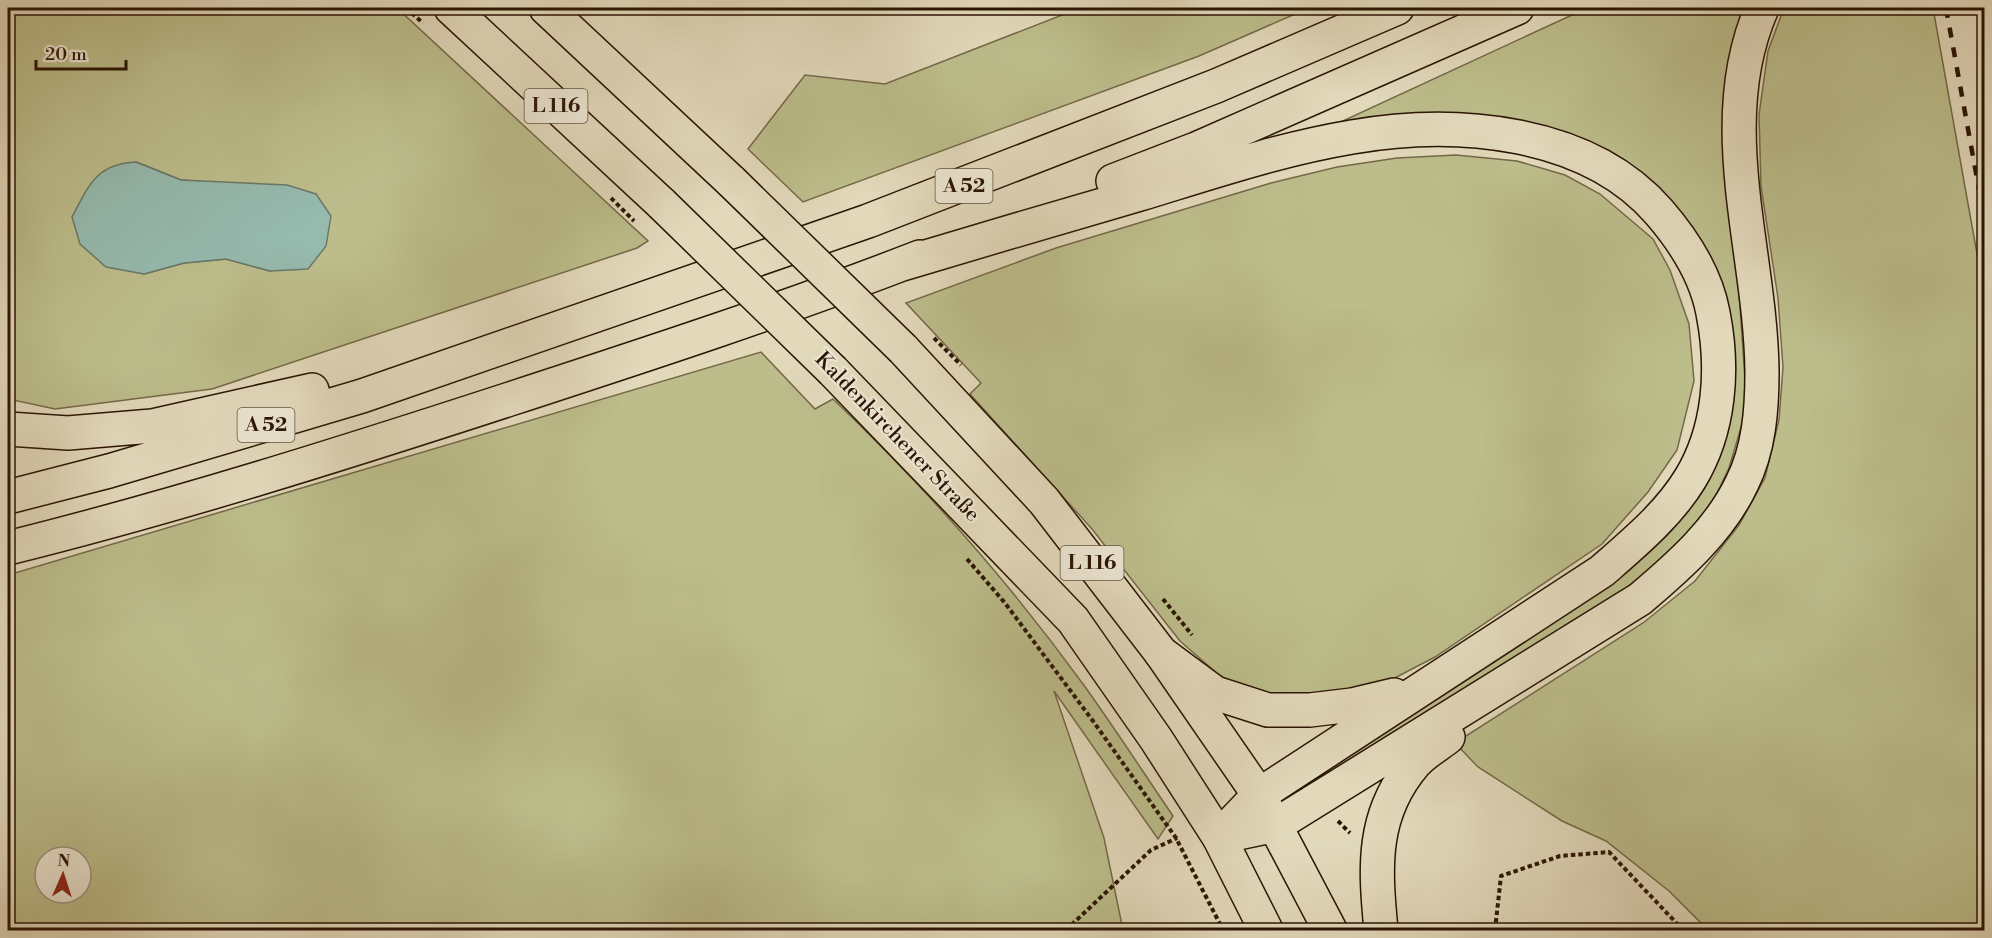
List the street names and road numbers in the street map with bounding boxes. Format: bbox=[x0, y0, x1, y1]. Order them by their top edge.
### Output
road number: L 116 bbox=[524, 89, 588, 123]
road number: A 52 bbox=[936, 169, 992, 203]
street label: Kaldenkirchener Straße bbox=[809, 347, 985, 527]
road number: A 52 bbox=[238, 408, 294, 442]
road number: L 116 bbox=[1060, 546, 1124, 580]

